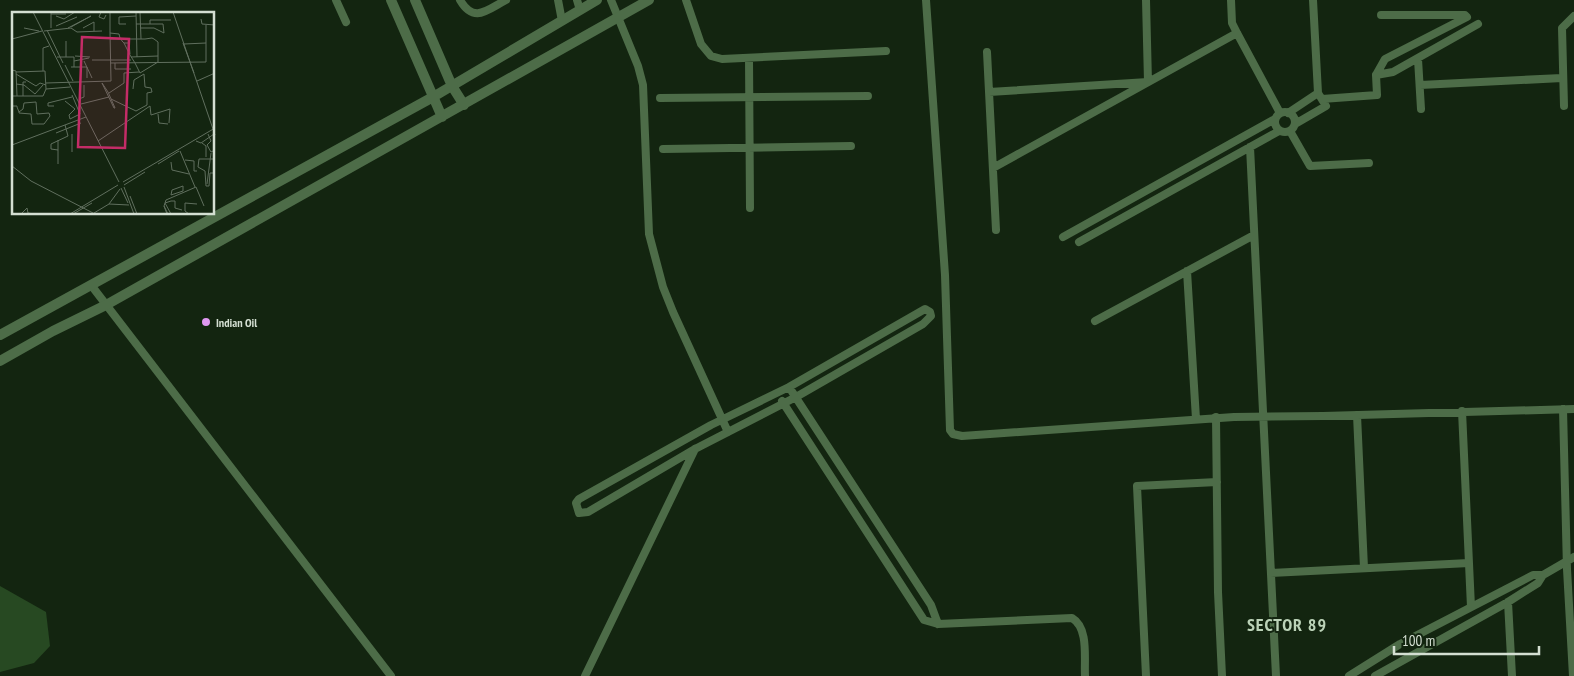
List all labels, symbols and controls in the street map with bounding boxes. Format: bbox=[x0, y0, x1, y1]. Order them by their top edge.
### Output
inset map bbox=[12, 12, 215, 215]
place label: Indian Oil bbox=[216, 315, 257, 330]
marker: Indian Oil bbox=[200, 316, 212, 328]
district label: SECTOR 89 bbox=[1247, 613, 1327, 636]
scale bar bbox=[1394, 624, 1539, 656]
text: 100 m bbox=[1402, 631, 1435, 650]

